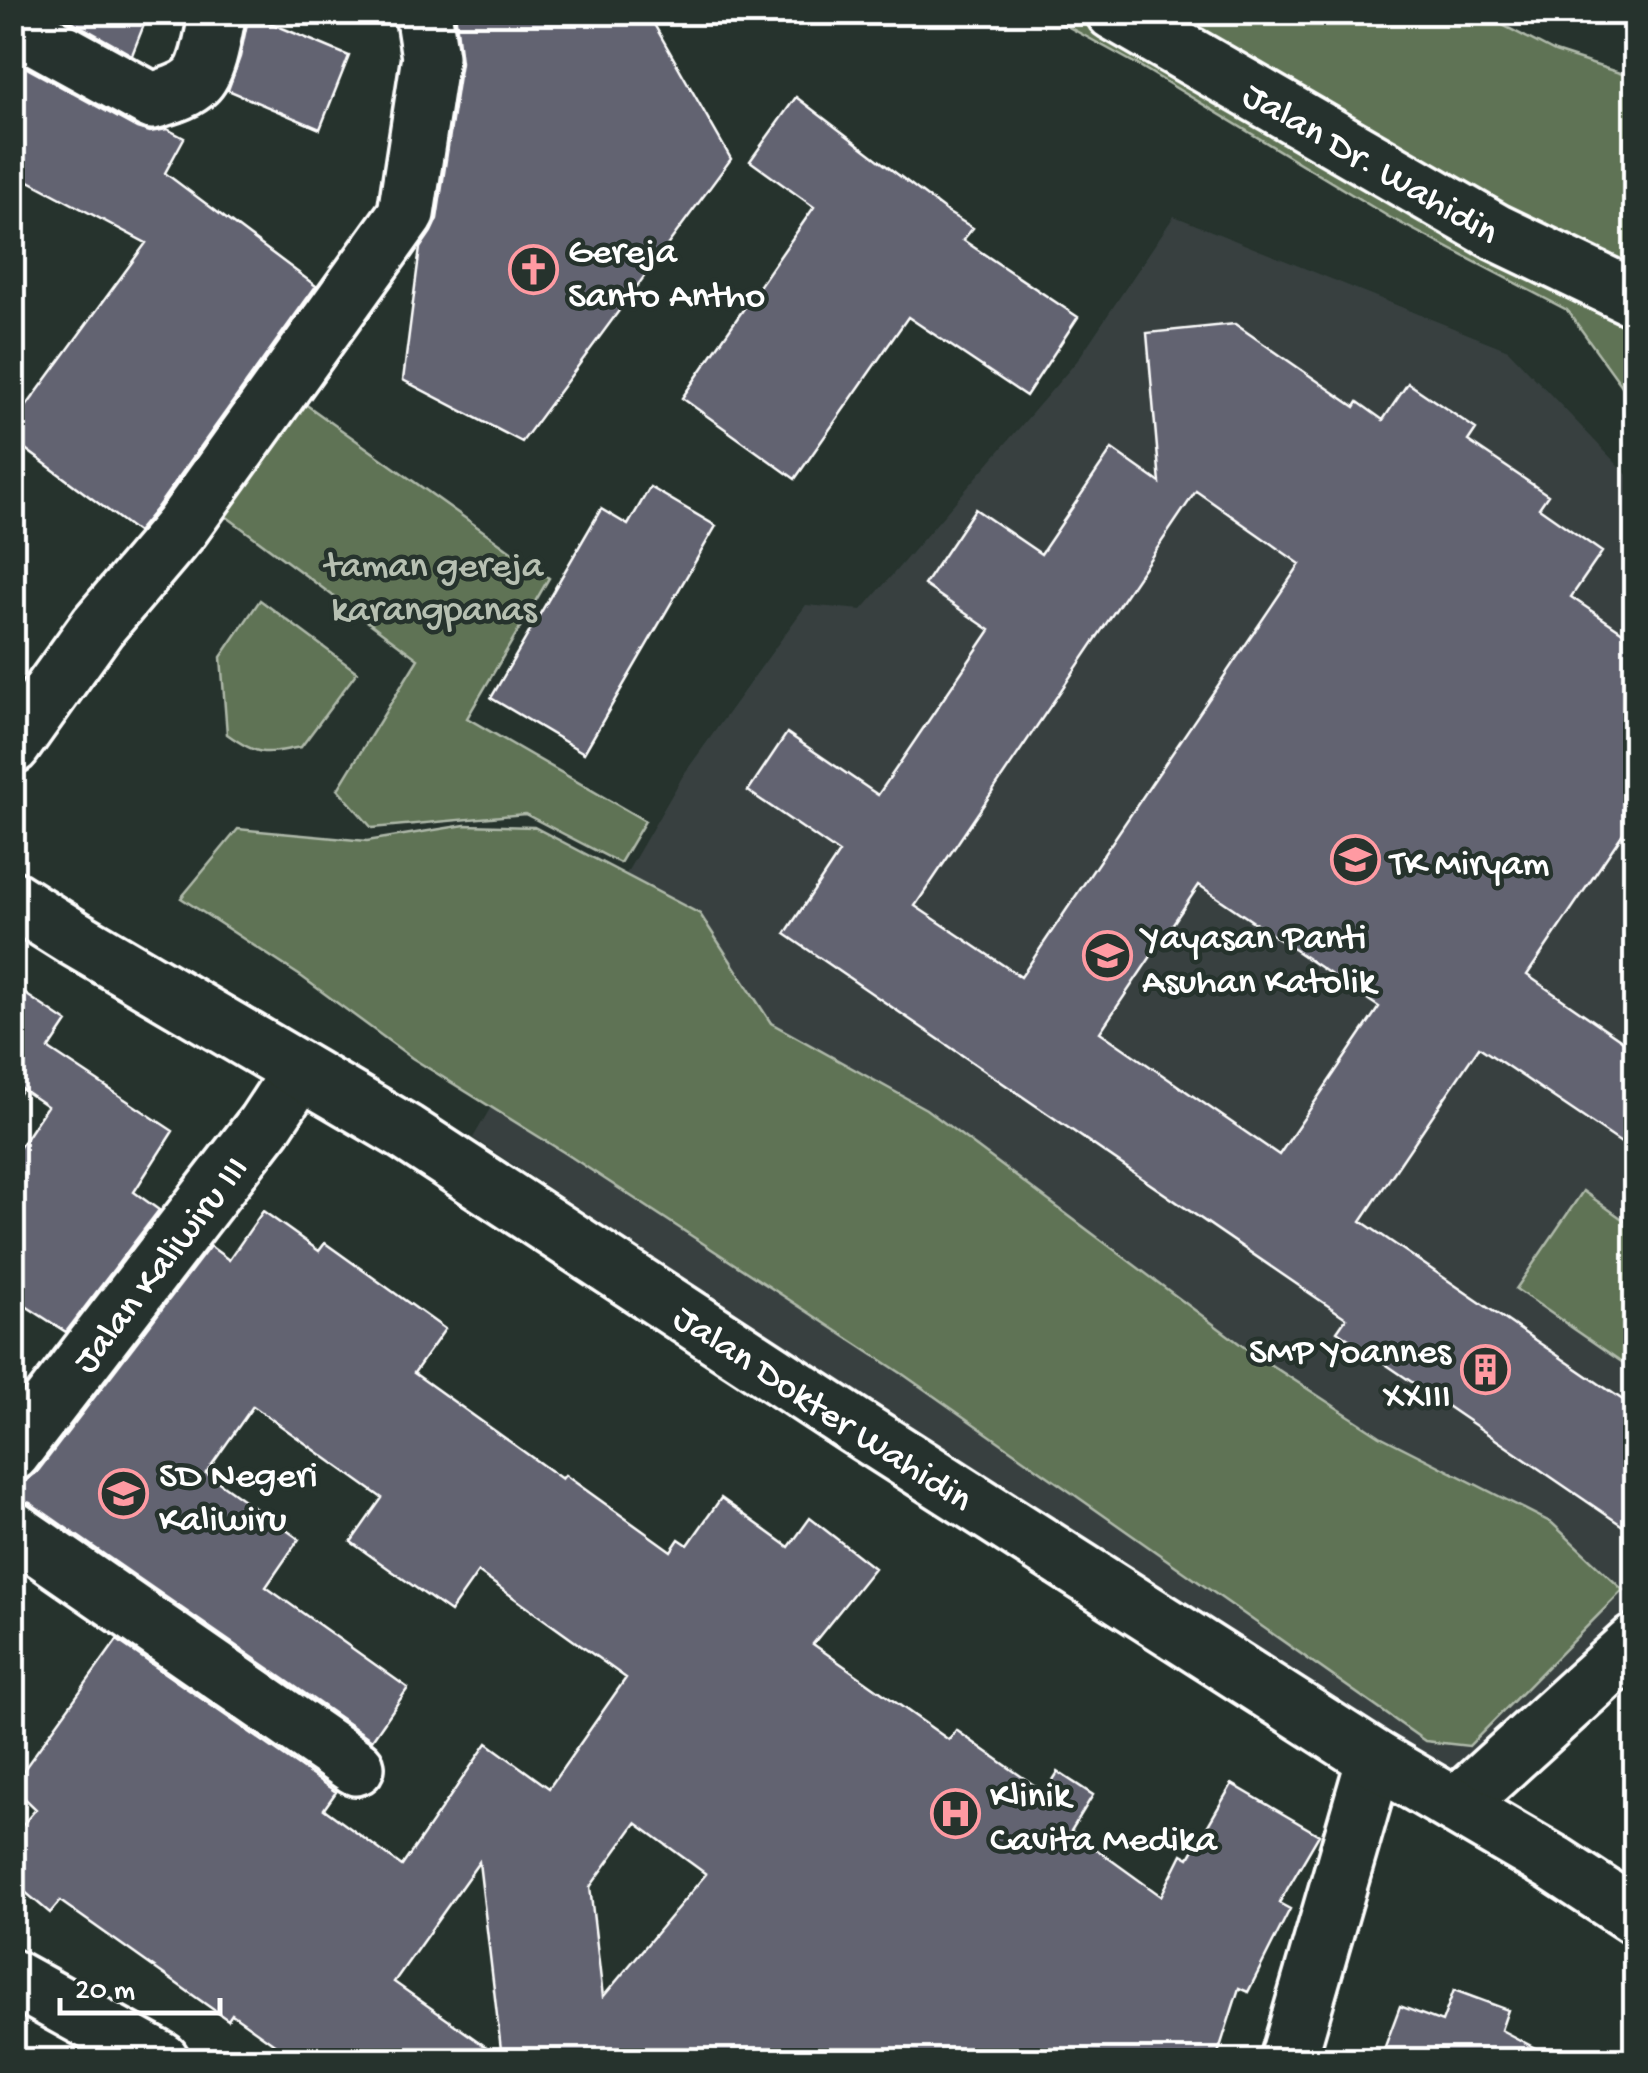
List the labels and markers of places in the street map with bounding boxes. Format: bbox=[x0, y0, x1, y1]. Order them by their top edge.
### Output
place label: Gereja Santo Antho bbox=[568, 232, 765, 320]
church icon: Gereja Santo Antho bbox=[507, 244, 559, 296]
school or university icon: TK Miryam bbox=[1329, 834, 1381, 886]
place label: TK Miryam bbox=[1388, 844, 1549, 888]
place label: Yayasan Panti Asuhan Katolik bbox=[1139, 918, 1379, 1006]
school or university icon: Yayasan Panti Asuhan Katolik bbox=[1081, 930, 1133, 982]
place label: SMP Yoannes XXIII bbox=[1249, 1332, 1452, 1420]
building icon: SMP Yoannes XXIII bbox=[1460, 1344, 1512, 1396]
place label: SD Negeri Kaliwiru bbox=[159, 1456, 318, 1544]
school or university icon: SD Negeri Kaliwiru bbox=[98, 1468, 150, 1520]
place label: Klinik Cavita Medika bbox=[990, 1776, 1219, 1864]
hospital icon: Klinik Cavita Medika bbox=[929, 1788, 981, 1840]

